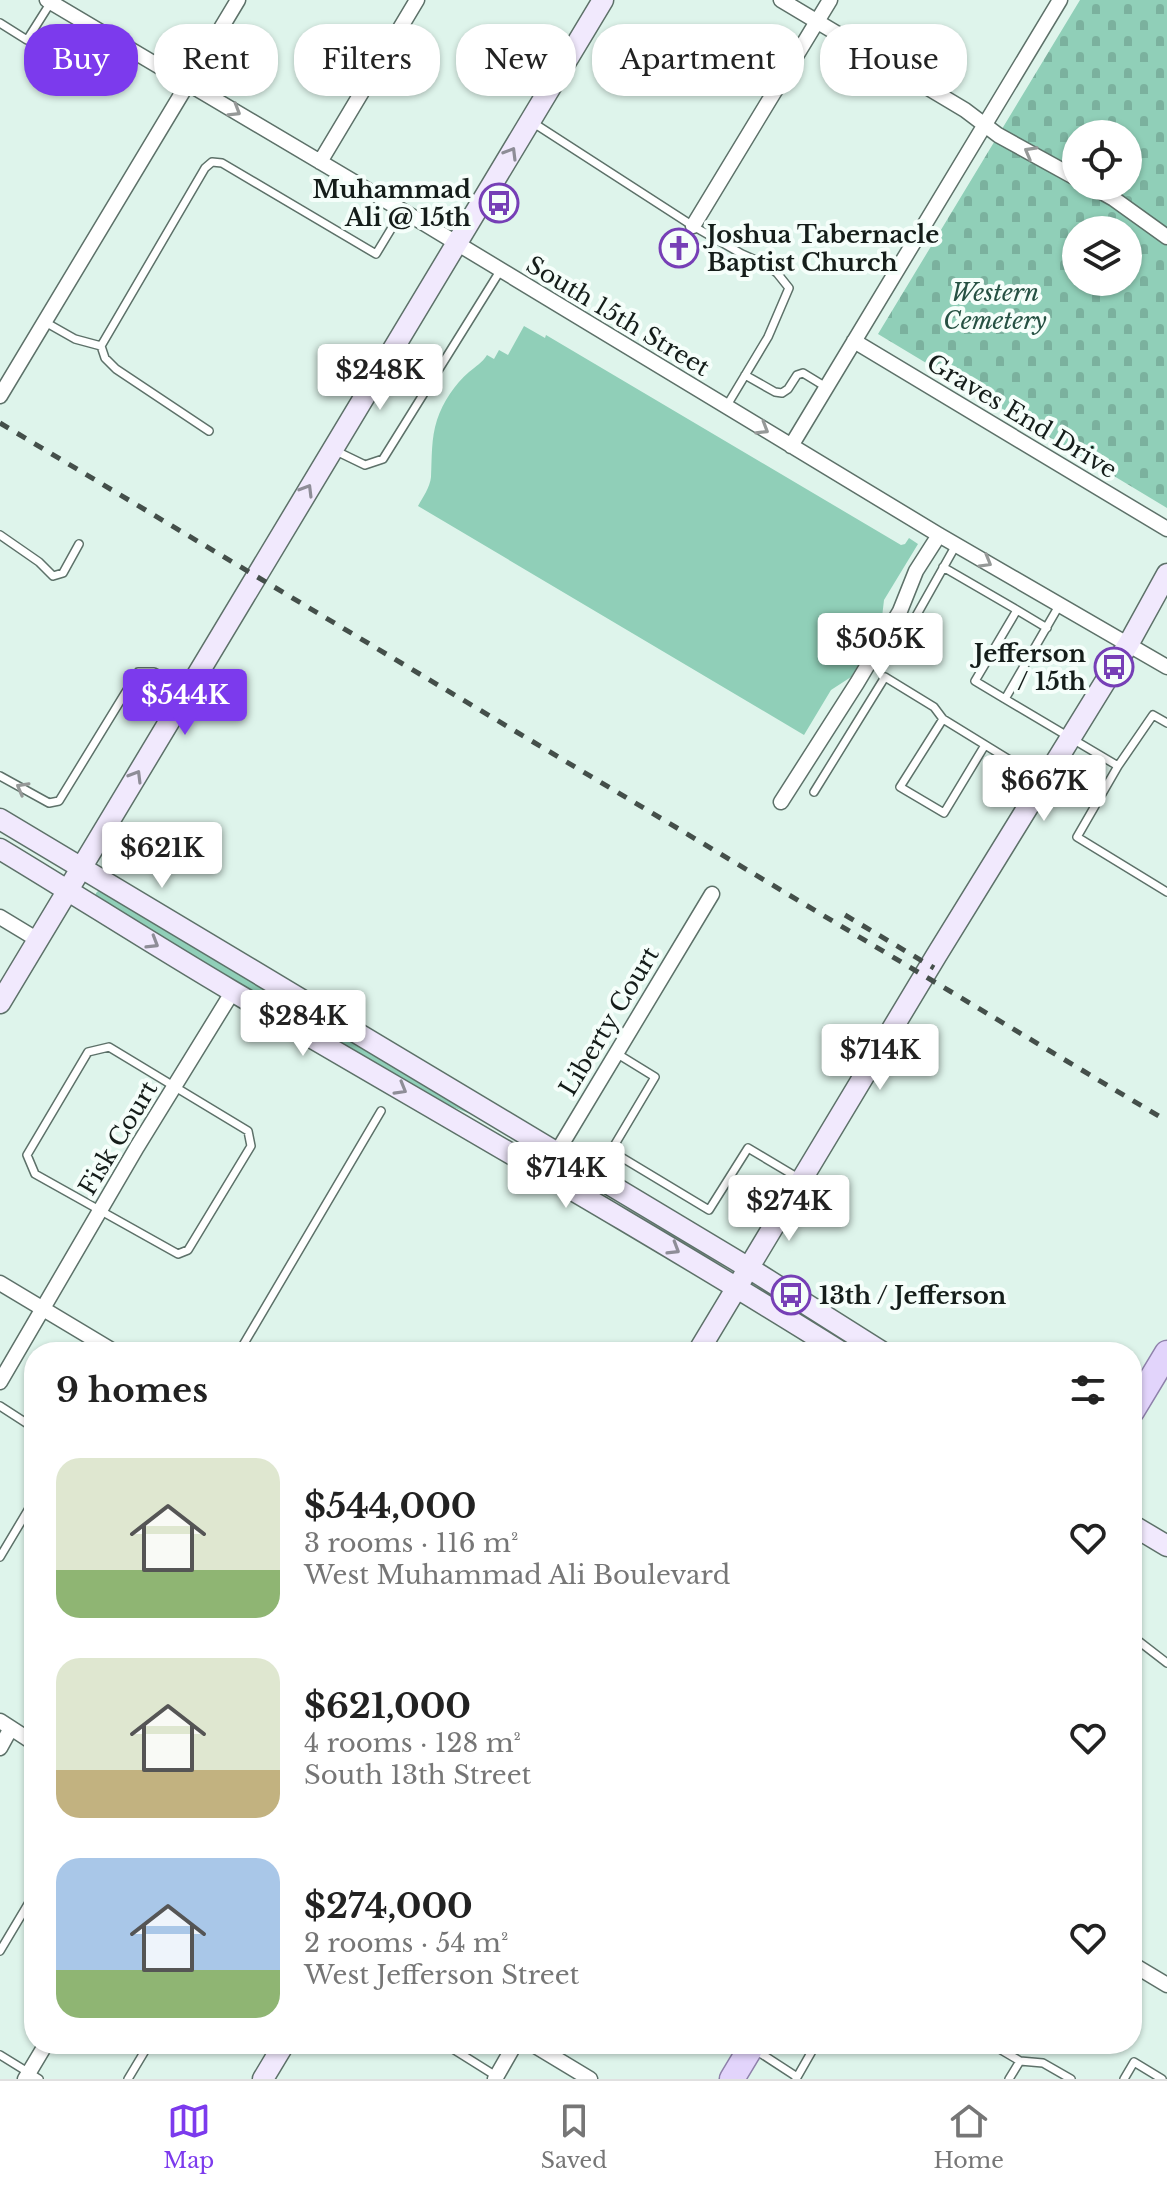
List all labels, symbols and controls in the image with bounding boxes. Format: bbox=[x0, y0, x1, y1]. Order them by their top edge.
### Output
chip: Buy bbox=[24, 24, 138, 96]
chip: Rent bbox=[154, 24, 278, 96]
chip: Filters bbox=[294, 24, 440, 96]
chip: New bbox=[456, 24, 576, 96]
chip: Apartment bbox=[592, 24, 804, 96]
chip: House bbox=[820, 24, 967, 96]
one-way arrow bbox=[226, 101, 241, 117]
map controls bbox=[1062, 120, 1142, 296]
button: locate bbox=[1062, 120, 1142, 200]
one-way arrow bbox=[501, 147, 517, 162]
one-way arrow bbox=[1023, 147, 1038, 162]
place label: Muhammad Ali @ 15th bbox=[313, 175, 471, 232]
bus stop icon: Muhammad Ali @ 15th bbox=[478, 182, 520, 224]
button: layers bbox=[1062, 216, 1142, 296]
place label: Joshua Tabernacle Baptist Church bbox=[702, 220, 939, 277]
church icon: Joshua Tabernacle Baptist Church bbox=[658, 227, 700, 269]
street label: South 15th Street bbox=[521, 250, 715, 382]
park label: Western Cemetery bbox=[943, 278, 1047, 335]
pin: $248K bbox=[324, 344, 436, 412]
street label: Graves End Drive bbox=[922, 348, 1122, 484]
text: $248K bbox=[336, 354, 424, 386]
one-way arrow bbox=[754, 419, 769, 434]
one-way arrow bbox=[297, 484, 313, 499]
one-way arrow bbox=[977, 552, 992, 568]
pin: $505K bbox=[824, 613, 936, 681]
text: $505K bbox=[836, 623, 924, 655]
place label: Jefferson / 15th bbox=[969, 639, 1087, 696]
bus stop icon: Jefferson / 15th bbox=[1093, 646, 1135, 688]
pin: $544K bbox=[129, 669, 241, 737]
text: $544K bbox=[141, 679, 229, 711]
pin: $667K bbox=[988, 755, 1100, 823]
text: $667K bbox=[1001, 765, 1087, 797]
one-way arrow bbox=[126, 770, 141, 785]
one-way arrow bbox=[16, 782, 31, 798]
pin: $621K bbox=[106, 822, 218, 890]
text: $621K bbox=[120, 832, 204, 864]
one-way arrow bbox=[144, 933, 159, 949]
street label: Liberty Court bbox=[553, 941, 665, 1101]
pin: $284K bbox=[247, 990, 359, 1058]
text: $284K bbox=[259, 1000, 347, 1032]
pin: $714K bbox=[824, 1024, 936, 1092]
text: $714K bbox=[840, 1034, 920, 1066]
street label: Fisk Court bbox=[73, 1076, 163, 1200]
one-way arrow bbox=[392, 1079, 407, 1095]
pin: $714K bbox=[510, 1142, 622, 1210]
text: $714K bbox=[526, 1152, 606, 1184]
pin: $274K bbox=[733, 1175, 845, 1243]
text: $274K bbox=[746, 1185, 832, 1217]
one-way arrow bbox=[665, 1239, 680, 1255]
bus stop icon: 13th / Jefferson bbox=[770, 1274, 812, 1316]
place label: 13th / Jefferson bbox=[819, 1281, 1007, 1310]
icon: filters bbox=[1066, 1368, 1110, 1412]
text: 9 homes bbox=[56, 1369, 208, 1411]
text: $544,000 bbox=[304, 1485, 477, 1527]
icon: home bbox=[120, 1490, 216, 1586]
icon: heart bbox=[1066, 1516, 1110, 1560]
text: 3 rooms · 116 m² bbox=[304, 1527, 518, 1559]
text: West Muhammad Ali Boulevard bbox=[304, 1559, 730, 1591]
text: $621,000 bbox=[304, 1685, 471, 1727]
icon: home bbox=[120, 1690, 216, 1786]
icon: heart bbox=[1066, 1716, 1110, 1760]
text: 4 rooms · 128 m² bbox=[304, 1727, 521, 1759]
text: South 13th Street bbox=[304, 1759, 531, 1791]
text: $274,000 bbox=[304, 1885, 473, 1927]
icon: home bbox=[120, 1890, 216, 1986]
icon: heart bbox=[1066, 1916, 1110, 1960]
text: 2 rooms · 54 m² bbox=[304, 1927, 508, 1959]
text: West Jefferson Street bbox=[304, 1959, 579, 1991]
tab: Map bbox=[163, 2099, 214, 2174]
tab: Saved bbox=[541, 2099, 607, 2174]
tab: Home bbox=[933, 2099, 1004, 2174]

